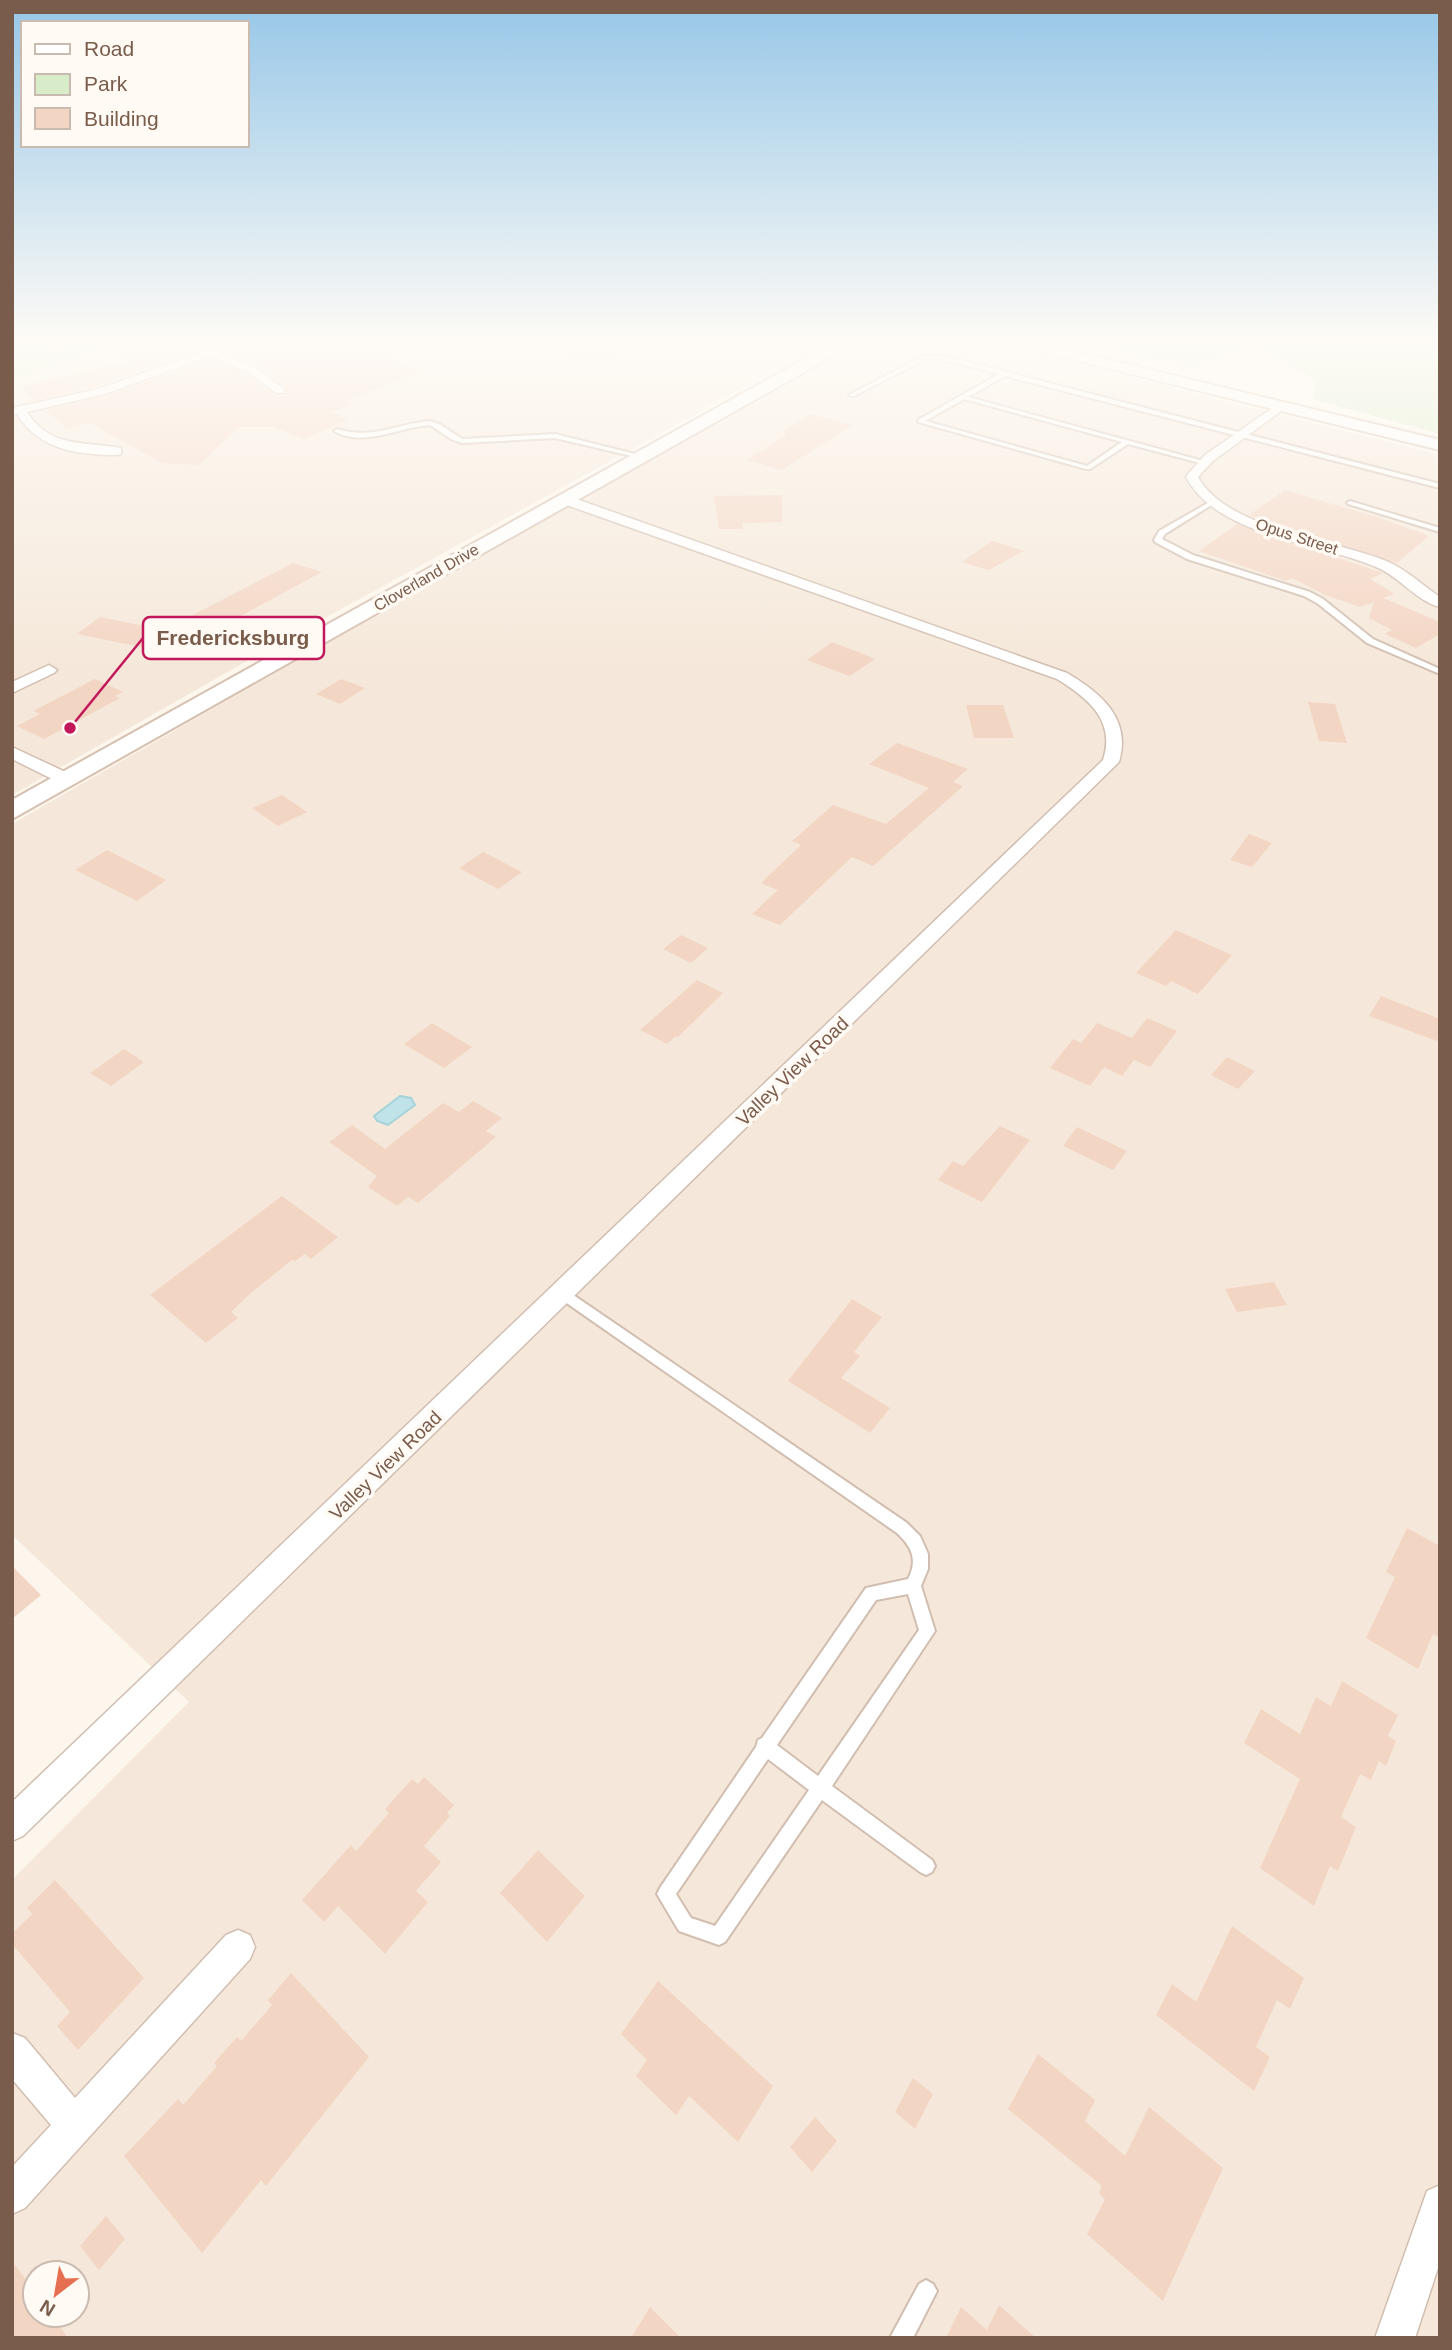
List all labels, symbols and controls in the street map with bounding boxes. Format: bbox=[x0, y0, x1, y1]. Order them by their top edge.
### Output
legend bbox=[21, 21, 248, 147]
text: Road bbox=[84, 37, 134, 60]
text: Park bbox=[84, 72, 128, 95]
text: Building bbox=[84, 107, 159, 130]
street label: Opus Street bbox=[1254, 515, 1341, 558]
street label: Cloverland Drive bbox=[371, 540, 482, 614]
callout: Fredericksburg bbox=[143, 617, 324, 659]
text: Fredericksburg bbox=[157, 626, 309, 649]
street label: Valley View Road bbox=[732, 1013, 853, 1130]
street label: Valley View Road bbox=[325, 1407, 446, 1524]
north arrow bbox=[21, 2259, 91, 2329]
text: N bbox=[36, 2296, 59, 2321]

